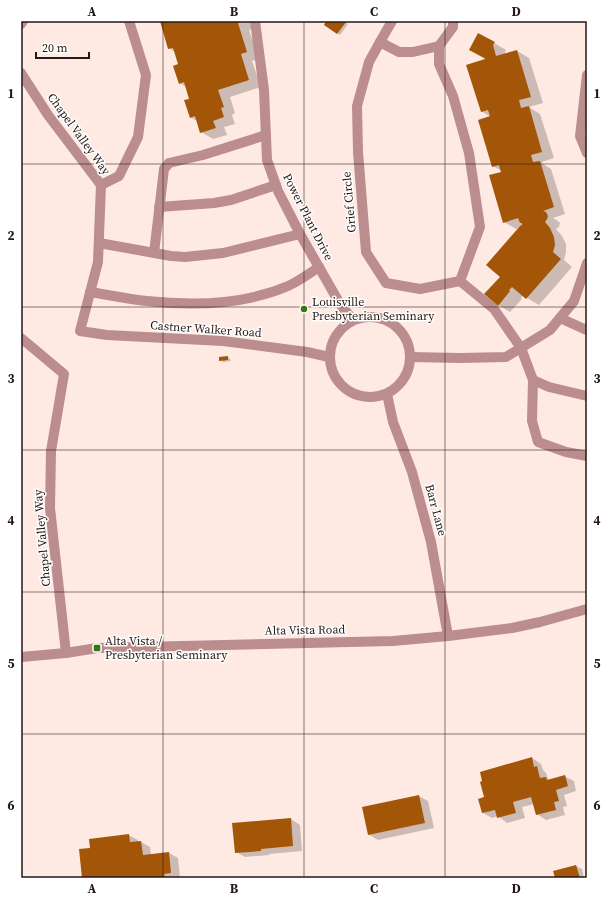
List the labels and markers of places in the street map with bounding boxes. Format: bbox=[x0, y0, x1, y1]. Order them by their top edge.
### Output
place label: Louisville Presbyterian Seminary bbox=[312, 294, 435, 324]
marker: Louisville Presbyterian Seminary bbox=[299, 304, 309, 314]
place label: Alta Vista / Presbyterian Seminary bbox=[105, 633, 228, 663]
marker: Alta Vista / Presbyterian Seminary bbox=[92, 643, 102, 653]

